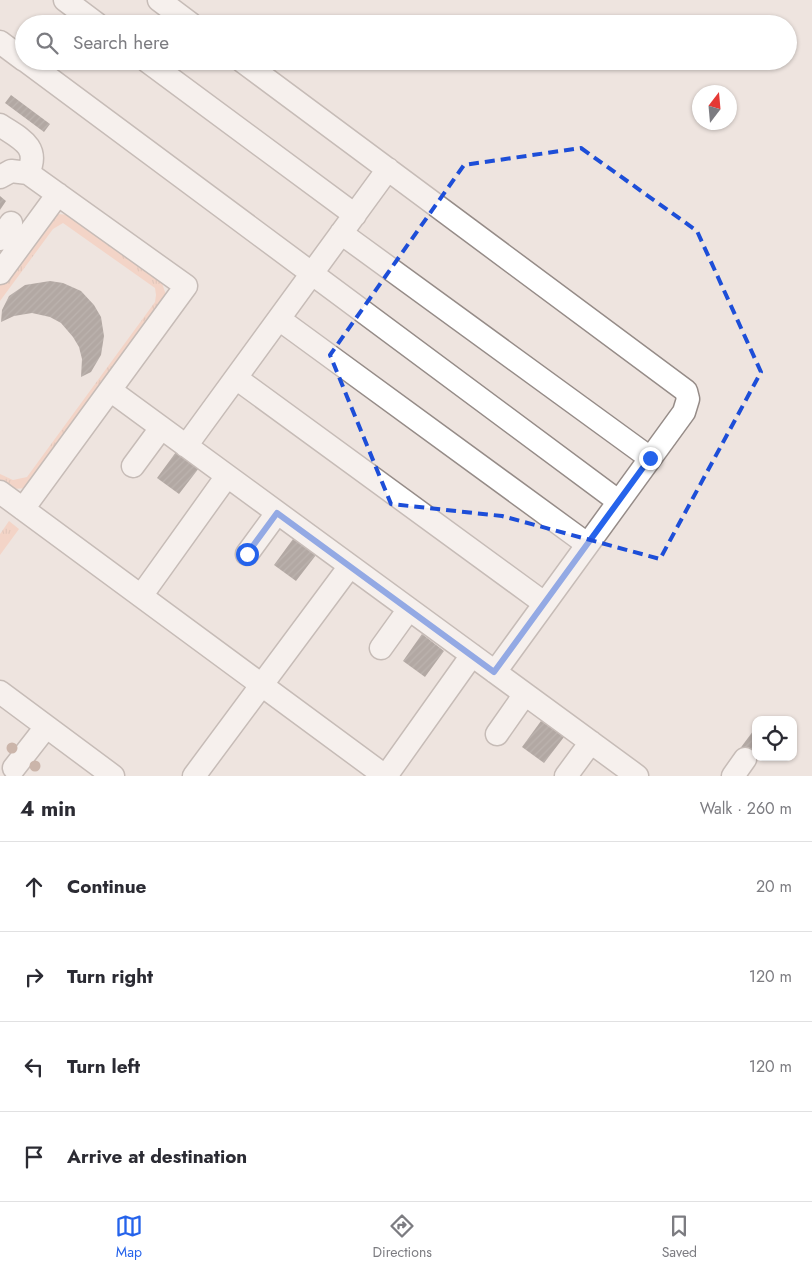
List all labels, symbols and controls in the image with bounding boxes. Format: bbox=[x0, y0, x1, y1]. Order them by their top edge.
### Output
search box bbox=[15, 15, 797, 70]
icon: search bbox=[33, 29, 61, 57]
text: Search here bbox=[73, 29, 169, 56]
north arrow bbox=[692, 85, 737, 130]
route end bbox=[639, 447, 662, 470]
route start bbox=[236, 543, 259, 566]
map controls bbox=[752, 716, 797, 761]
button: locate bbox=[752, 716, 797, 761]
text: 4 min bbox=[20, 794, 76, 824]
text: Walk · 260 m bbox=[700, 797, 792, 820]
icon: ahead bbox=[20, 873, 48, 901]
text: Continue bbox=[67, 873, 146, 900]
text: 20 m bbox=[756, 875, 792, 898]
icon: right bbox=[20, 963, 48, 991]
text: Turn right bbox=[67, 963, 153, 990]
text: 120 m bbox=[749, 965, 792, 988]
icon: left bbox=[20, 1053, 48, 1081]
text: Turn left bbox=[67, 1053, 140, 1080]
text: 120 m bbox=[749, 1055, 792, 1078]
icon: arrive bbox=[20, 1143, 48, 1171]
text: Arrive at destination bbox=[67, 1143, 247, 1170]
tab: Map bbox=[115, 1212, 143, 1262]
tab: Directions bbox=[373, 1212, 432, 1262]
tab: Saved bbox=[662, 1212, 697, 1262]

